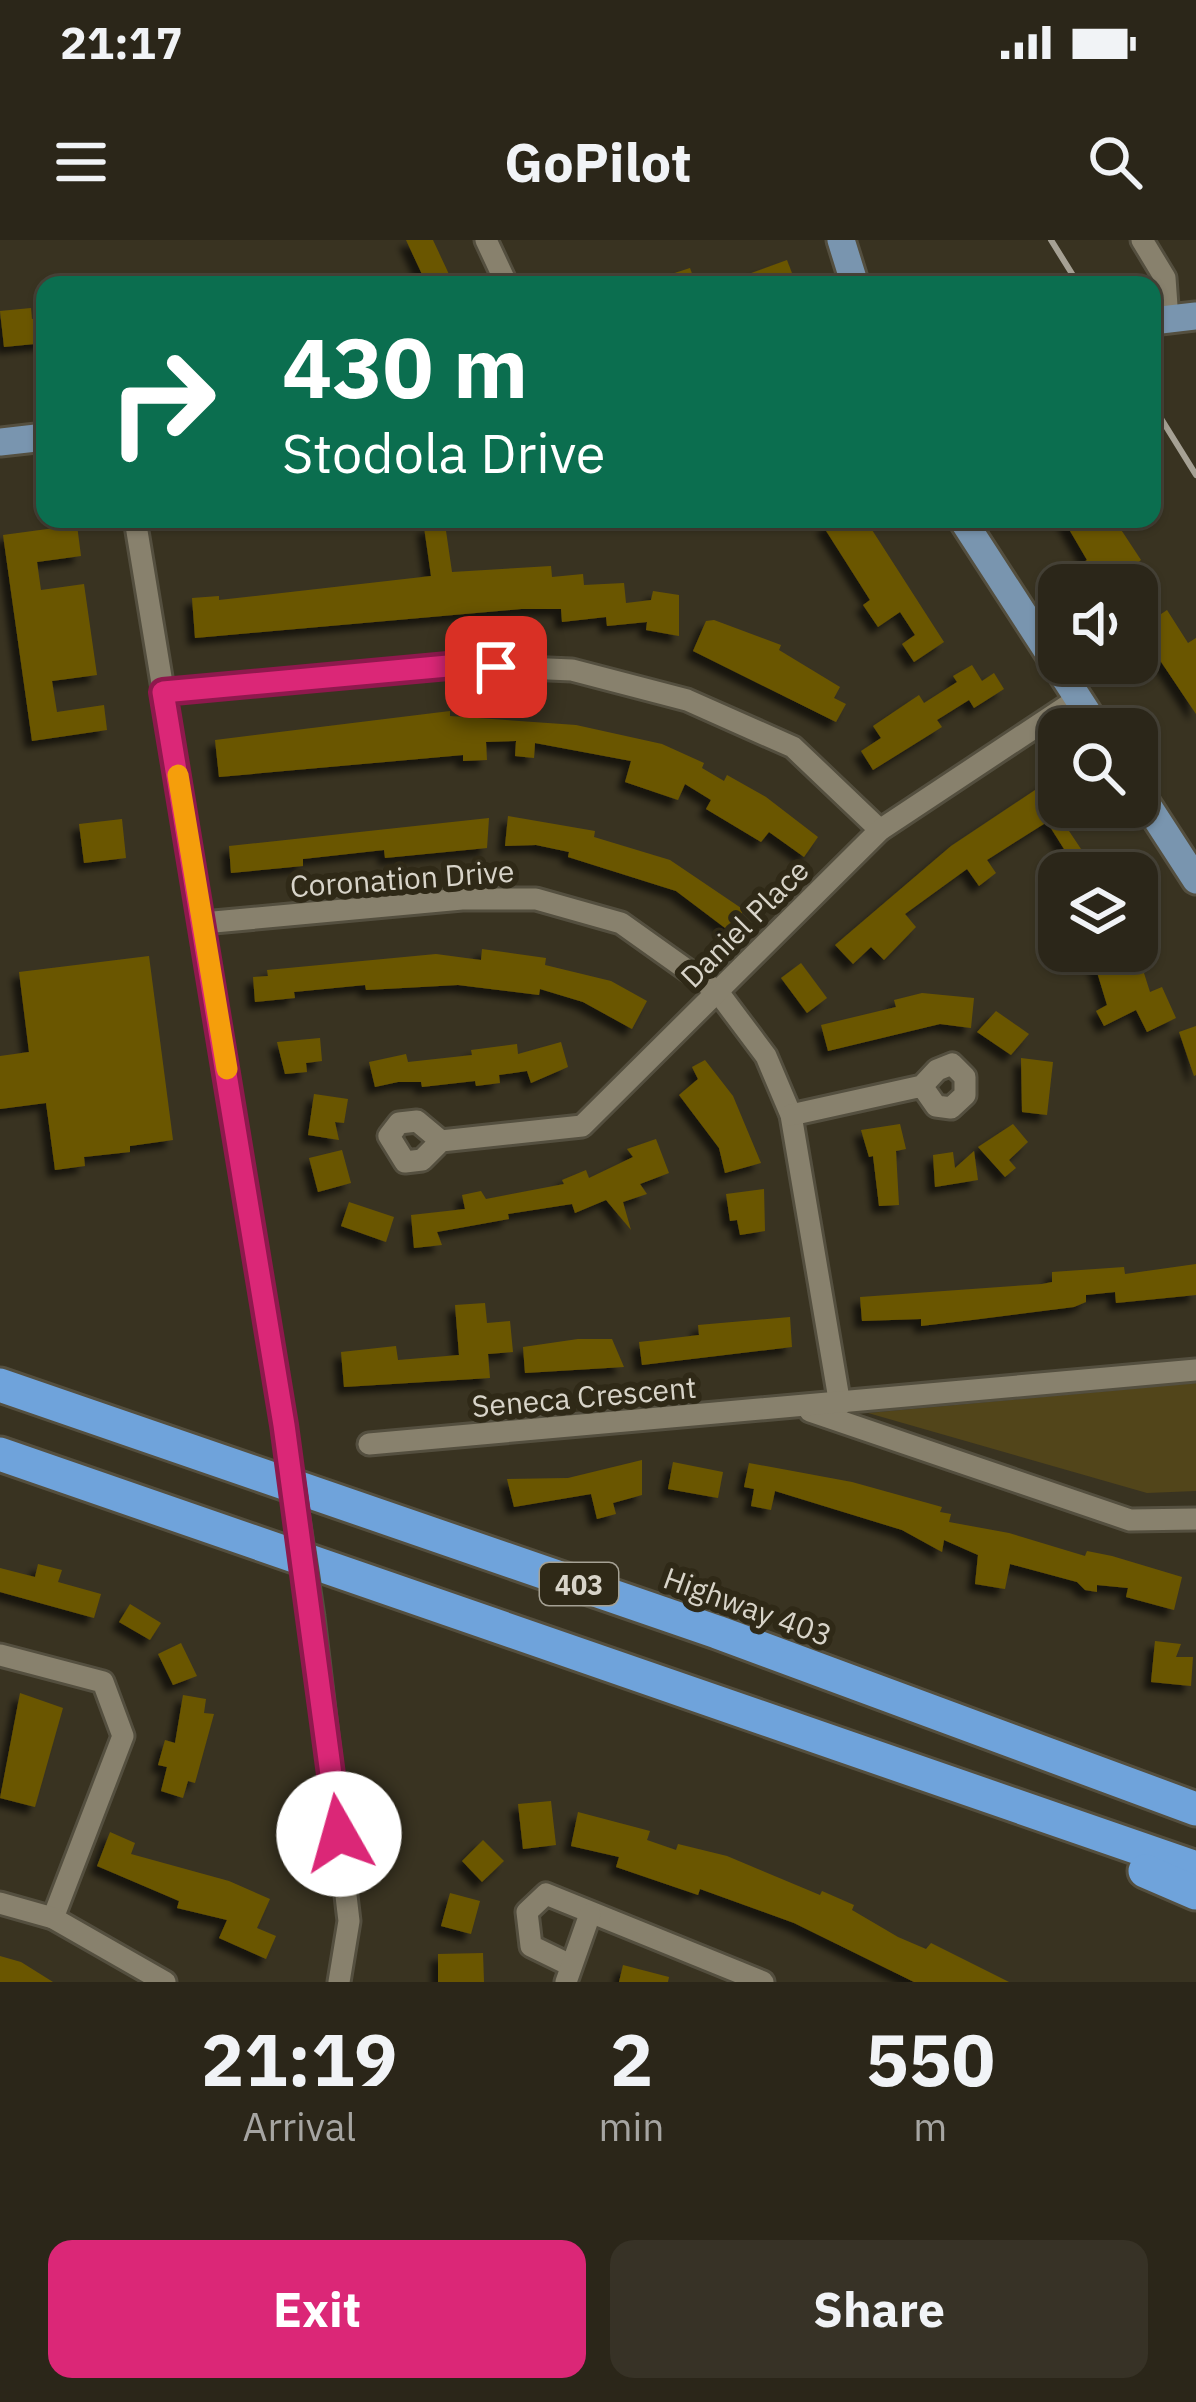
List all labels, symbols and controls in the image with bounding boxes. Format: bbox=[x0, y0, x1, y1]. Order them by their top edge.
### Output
text: 21:17 bbox=[60, 13, 183, 71]
text: GoPilot bbox=[504, 127, 692, 197]
icon: menu bbox=[48, 129, 114, 195]
icon: search bbox=[1082, 129, 1148, 195]
text: 430 m bbox=[282, 312, 528, 421]
icon: right bbox=[84, 324, 240, 480]
text: Stodola Drive bbox=[282, 418, 606, 488]
map controls bbox=[1038, 564, 1158, 972]
button: sound bbox=[1038, 564, 1158, 684]
pin bbox=[445, 616, 547, 718]
icon: arrive bbox=[463, 634, 529, 700]
button: search bbox=[1038, 708, 1158, 828]
street label: Daniel Place bbox=[671, 850, 817, 996]
street label: Coronation Drive bbox=[289, 851, 515, 905]
button: layers bbox=[1038, 852, 1158, 972]
street label: Seneca Crescent bbox=[470, 1367, 698, 1425]
street label: Highway 403 bbox=[659, 1558, 837, 1654]
road number: 403 bbox=[540, 1563, 618, 1605]
position arrow bbox=[276, 1771, 402, 1897]
text: 21:19 bbox=[201, 2012, 398, 2106]
text: 2 bbox=[610, 2012, 653, 2106]
text: 550 bbox=[865, 2012, 995, 2106]
text: Arrival bbox=[242, 2101, 356, 2152]
text: min bbox=[599, 2101, 664, 2152]
text: m bbox=[913, 2101, 947, 2152]
button: Exit bbox=[48, 2240, 586, 2378]
button: Share bbox=[610, 2240, 1148, 2378]

